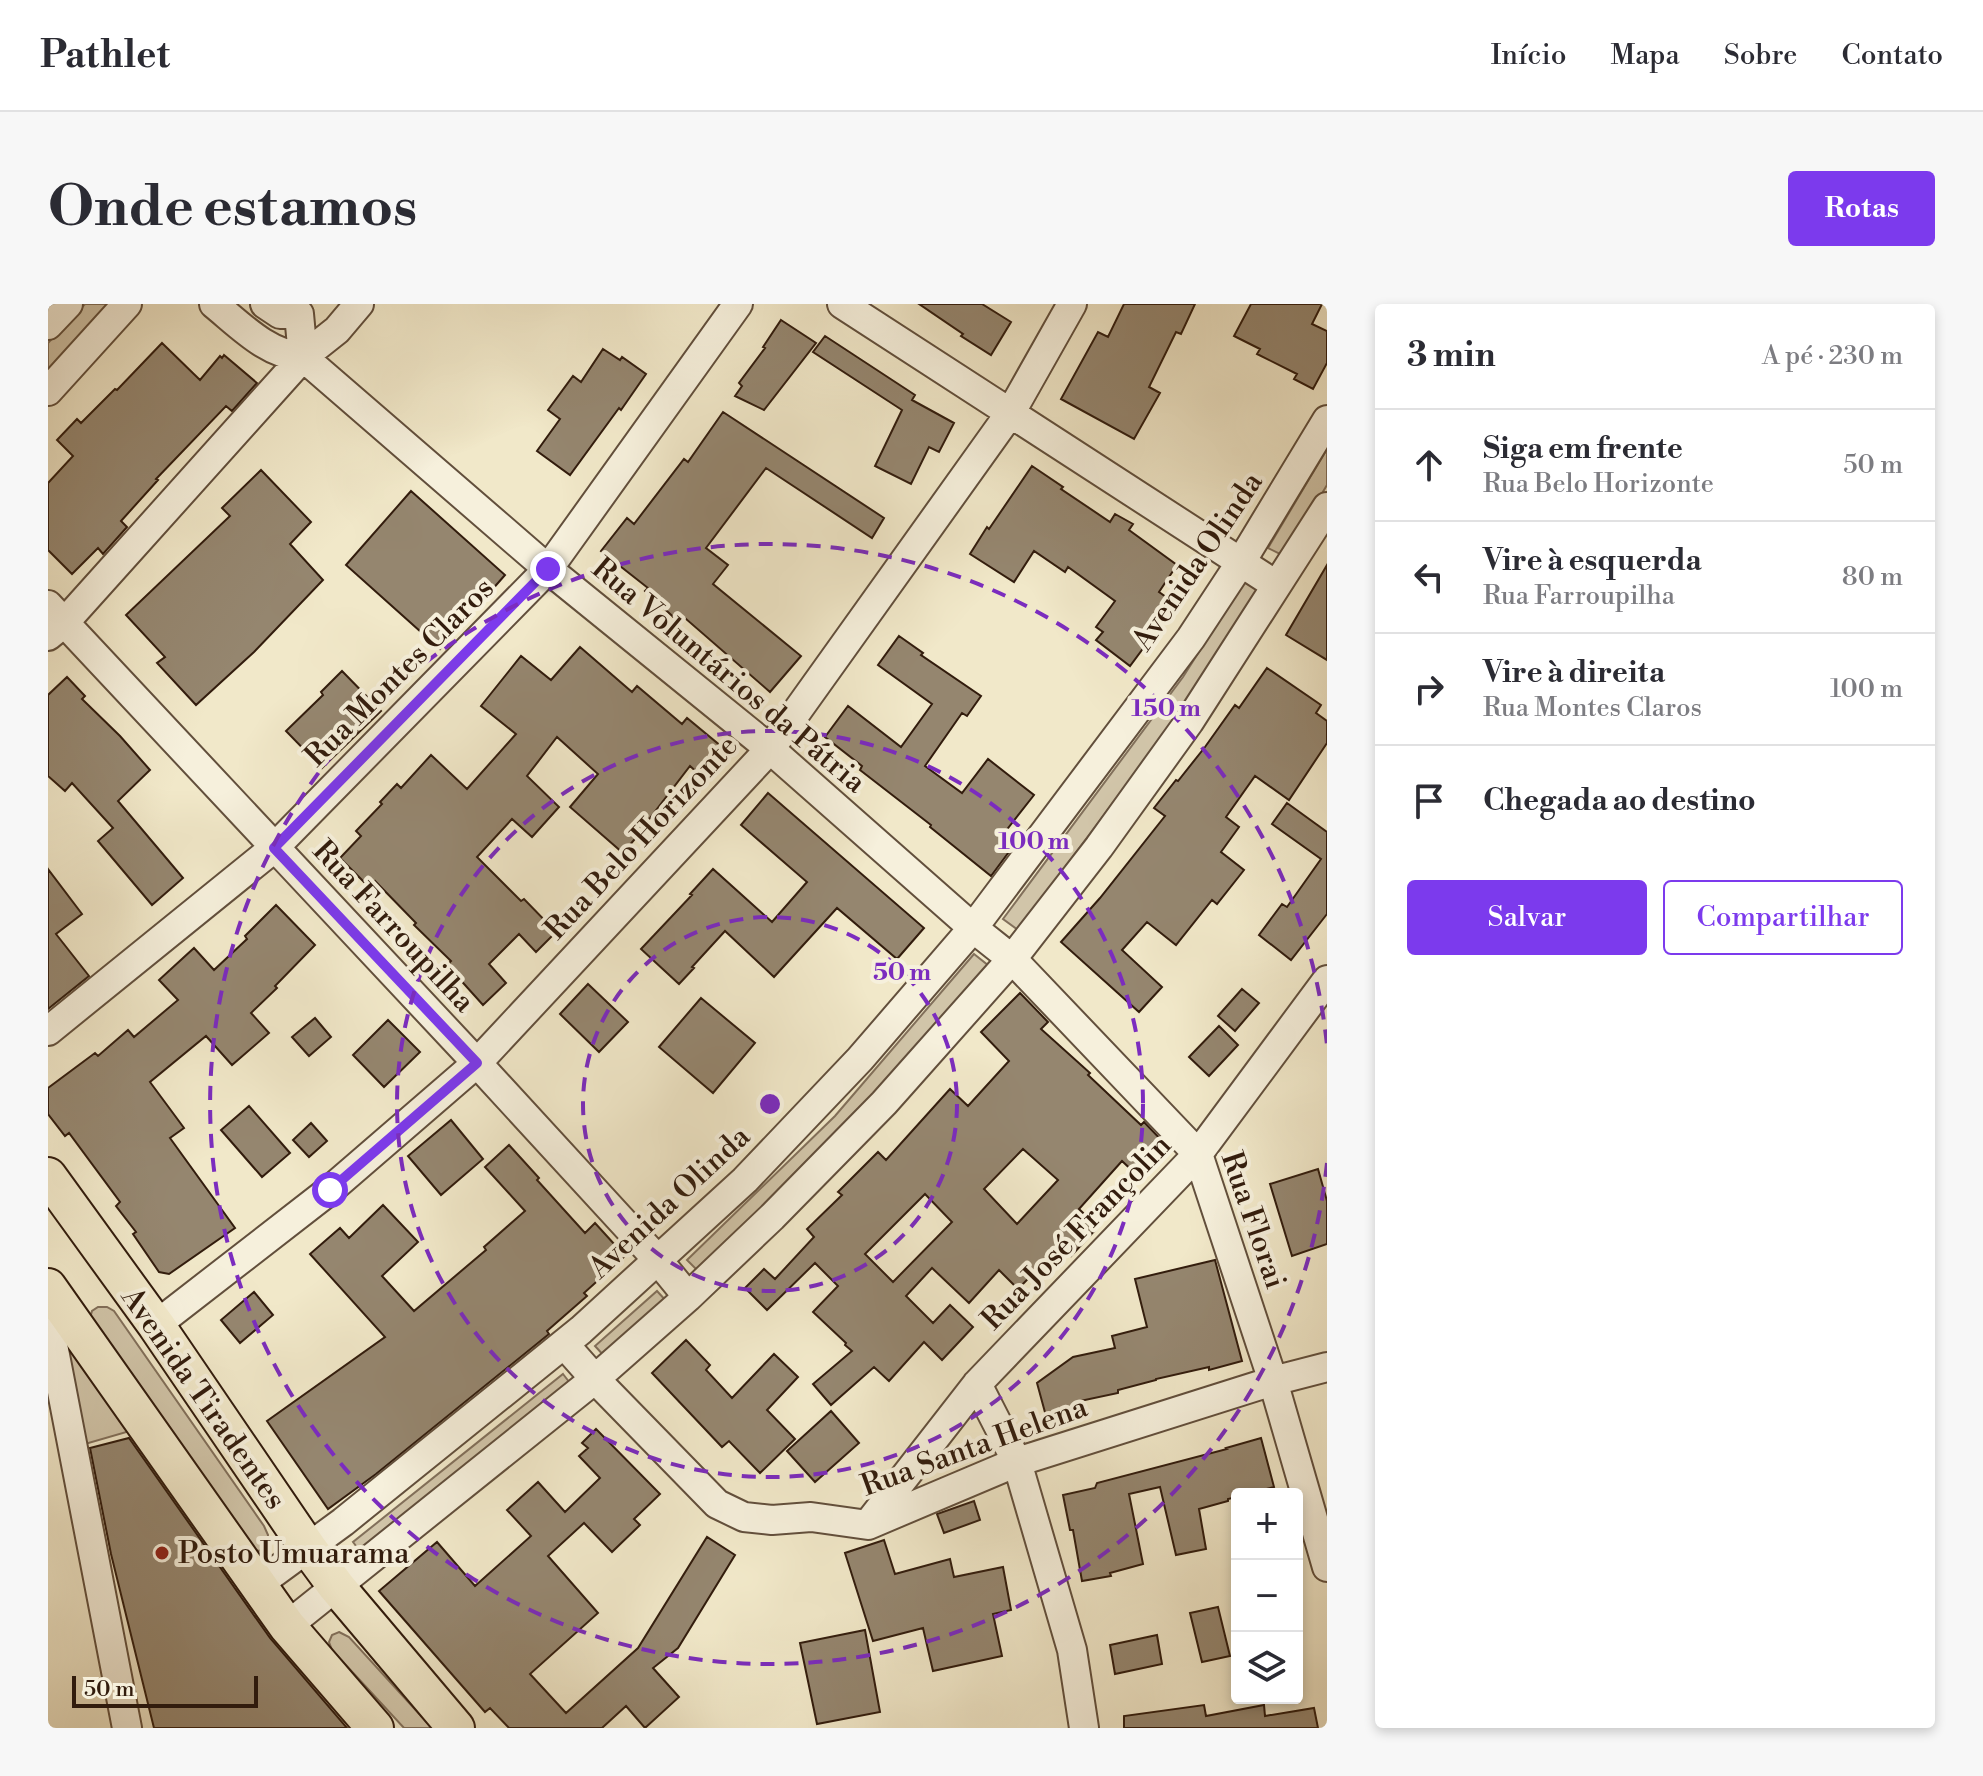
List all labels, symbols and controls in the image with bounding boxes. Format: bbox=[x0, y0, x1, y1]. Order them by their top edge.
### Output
text: Pathlet bbox=[40, 32, 170, 79]
text: Início bbox=[1491, 38, 1566, 73]
text: Mapa bbox=[1610, 38, 1680, 73]
text: Sobre bbox=[1724, 38, 1797, 73]
text: Contato bbox=[1841, 38, 1943, 73]
button: Rotas bbox=[1788, 171, 1935, 246]
text: Onde estamos bbox=[48, 173, 417, 243]
text: 3 min bbox=[1407, 335, 1496, 377]
text: A pé · 230 m bbox=[1762, 340, 1903, 372]
text: Siga em frente bbox=[1483, 430, 1683, 468]
icon: ahead bbox=[1407, 443, 1451, 487]
text: 50 m bbox=[1843, 449, 1903, 481]
street label: Avenida Olinda bbox=[1124, 464, 1272, 659]
text: Rua Belo Horizonte bbox=[1483, 468, 1714, 500]
text: Vire à esquerda bbox=[1483, 542, 1702, 580]
street label: Rua Voluntários da Pátria bbox=[583, 550, 874, 802]
route end bbox=[530, 551, 566, 587]
icon: left bbox=[1407, 555, 1451, 599]
text: 80 m bbox=[1842, 561, 1903, 593]
street label: Rua Montes Claros bbox=[297, 570, 502, 775]
text: Rua Farroupilha bbox=[1483, 580, 1675, 612]
text: Vire à direita bbox=[1483, 654, 1665, 692]
icon: right bbox=[1407, 667, 1451, 711]
text: 100 m bbox=[1830, 673, 1903, 705]
text: Rua Montes Claros bbox=[1483, 692, 1702, 724]
text: 150 m bbox=[1131, 694, 1201, 724]
street label: Rua Belo Horizonte bbox=[537, 727, 746, 948]
icon: arrive bbox=[1407, 779, 1451, 823]
text: Chegada ao destino bbox=[1483, 782, 1756, 820]
text: 100 m bbox=[998, 827, 1070, 857]
street label: Rua Farroupilha bbox=[304, 833, 483, 1021]
button: Salvar bbox=[1407, 880, 1647, 955]
button: Compartilhar bbox=[1663, 880, 1903, 955]
text: 50 m bbox=[873, 958, 931, 988]
centre of rings bbox=[756, 1090, 784, 1118]
street label: Avenida Olinda bbox=[580, 1118, 759, 1288]
street label: Rua José Françolin bbox=[974, 1127, 1180, 1338]
street label: Rua Florai bbox=[1212, 1147, 1294, 1294]
route start bbox=[312, 1172, 348, 1208]
street label: Avenida Tiradentes bbox=[112, 1279, 294, 1517]
street label: Rua Santa Helena bbox=[856, 1388, 1094, 1506]
map controls bbox=[1231, 1488, 1303, 1704]
button: + bbox=[1231, 1488, 1303, 1560]
place label: Posto Umuarama bbox=[178, 1535, 410, 1573]
marker: Posto Umuarama bbox=[153, 1544, 171, 1562]
button: − bbox=[1231, 1560, 1303, 1632]
button: layers bbox=[1231, 1632, 1303, 1704]
scale bar bbox=[72, 1672, 258, 1708]
text: 50 m bbox=[84, 1676, 135, 1703]

